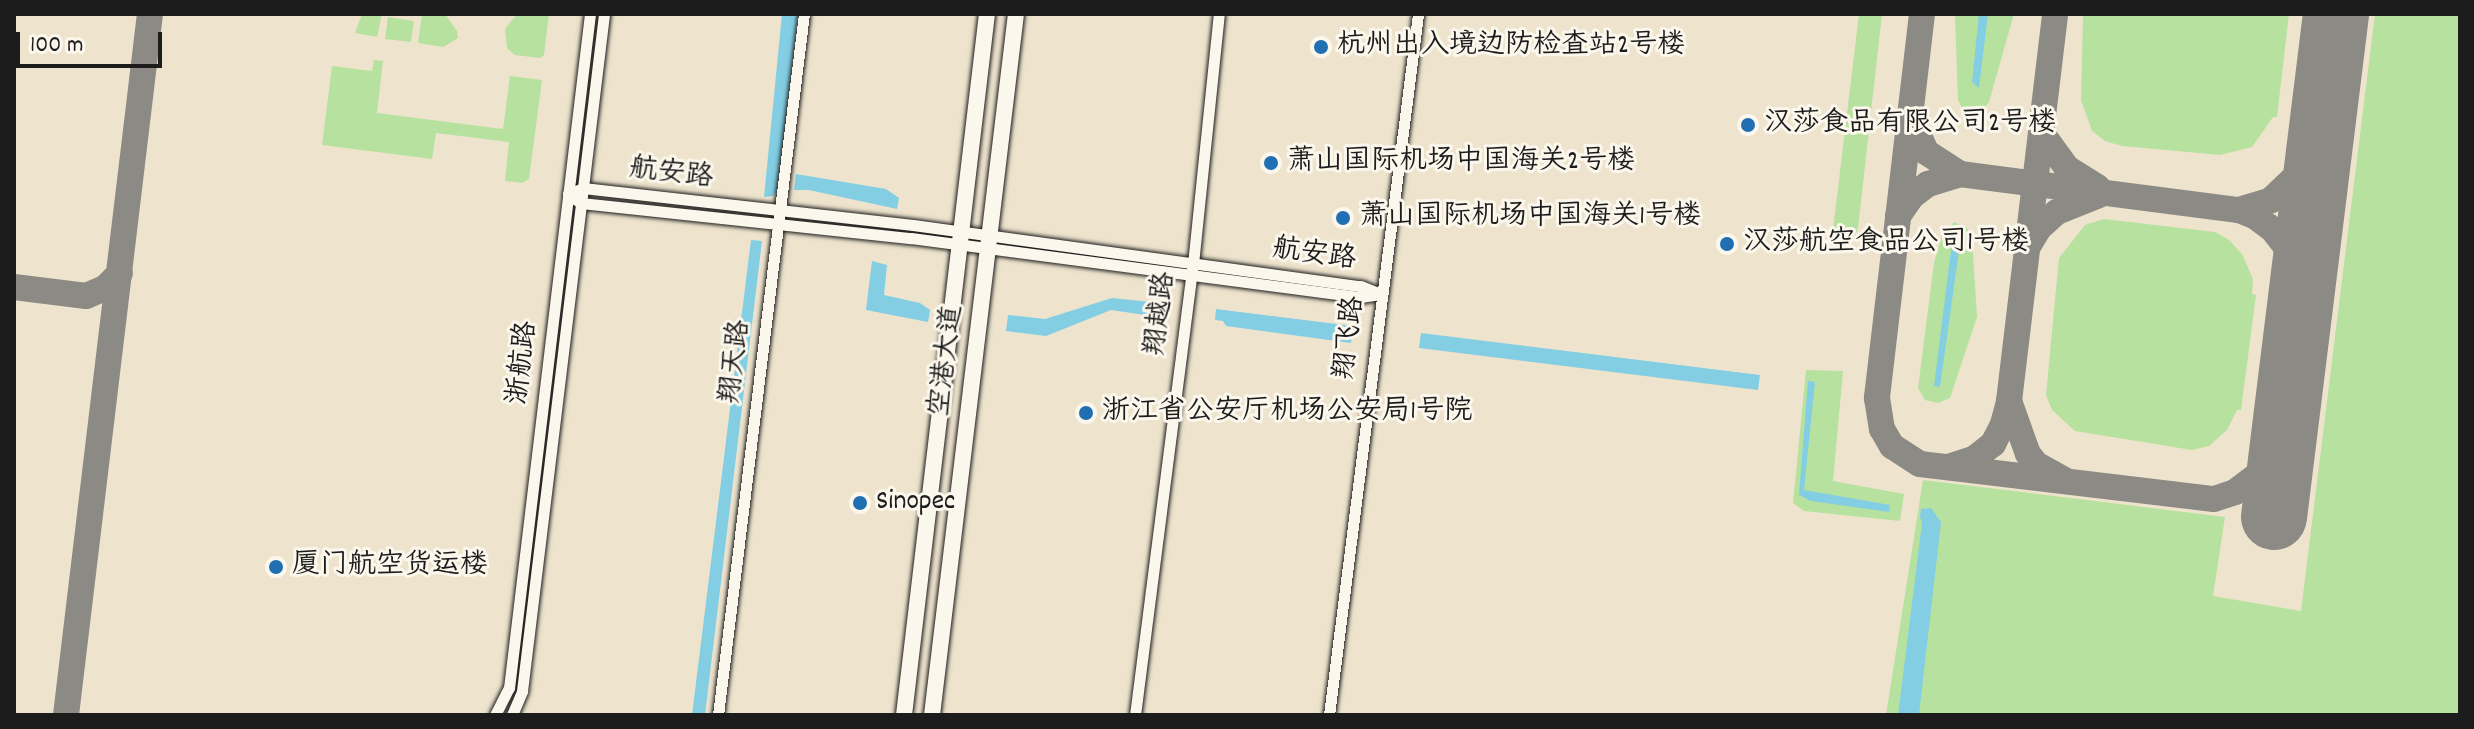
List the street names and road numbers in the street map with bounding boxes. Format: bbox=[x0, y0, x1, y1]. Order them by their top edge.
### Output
street label: 航安路 bbox=[627, 153, 715, 197]
street label: 航安路 bbox=[1270, 234, 1358, 278]
street label: 翔越路 bbox=[1140, 270, 1184, 358]
street label: 翔飞路 bbox=[1329, 294, 1373, 382]
street label: 空港大道 bbox=[925, 303, 971, 419]
street label: 翔天路 bbox=[715, 318, 759, 406]
street label: 浙航路 bbox=[502, 319, 546, 407]

